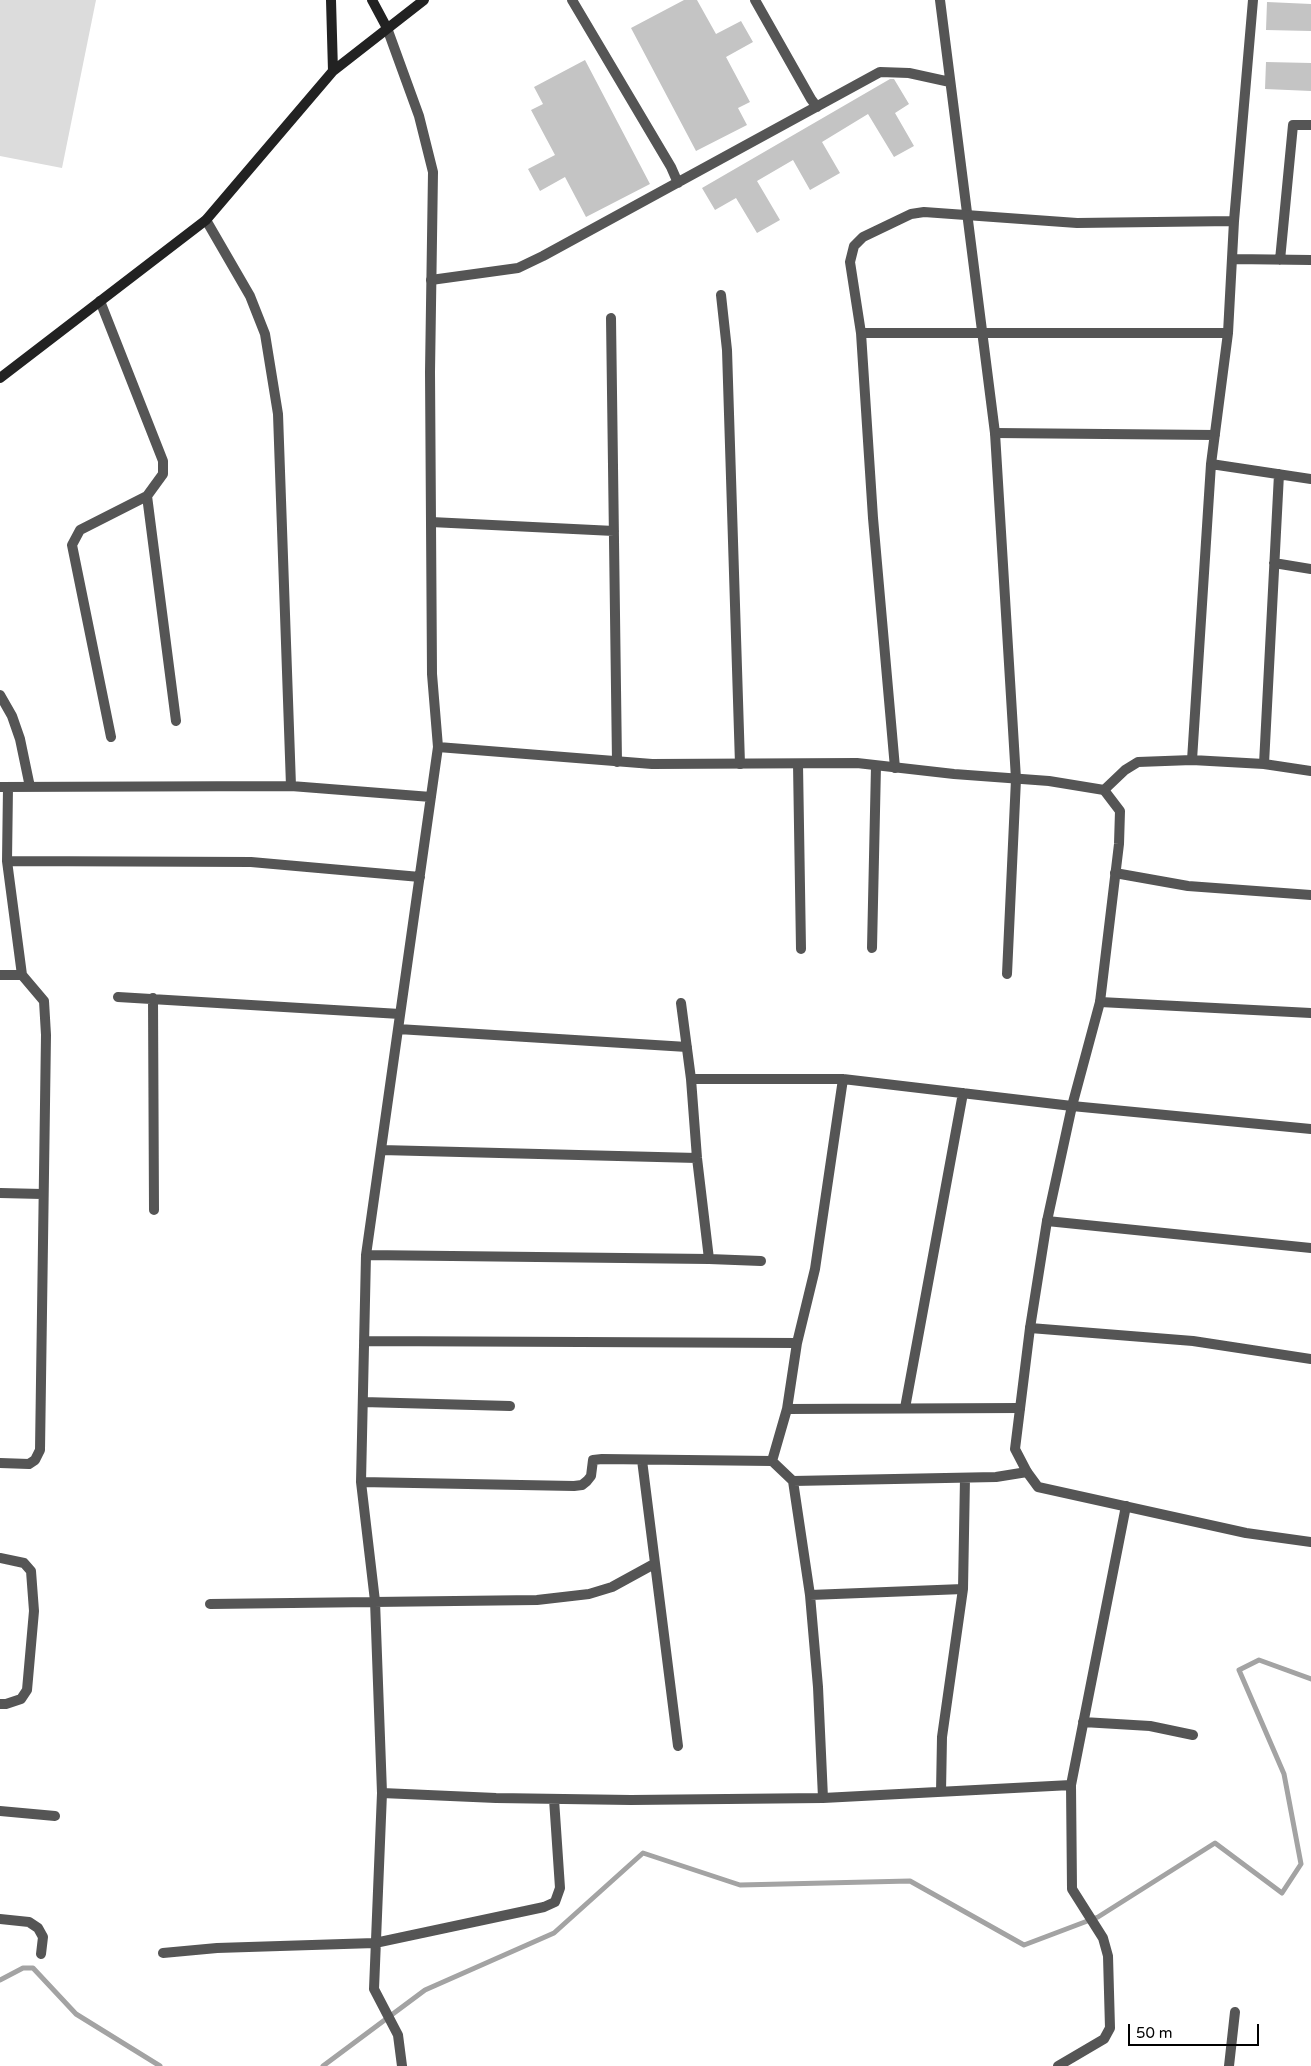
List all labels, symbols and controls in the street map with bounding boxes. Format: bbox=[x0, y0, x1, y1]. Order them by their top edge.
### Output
scale bar bbox=[1131, 2014, 1262, 2046]
text: 50 m bbox=[1136, 2024, 1173, 2042]

